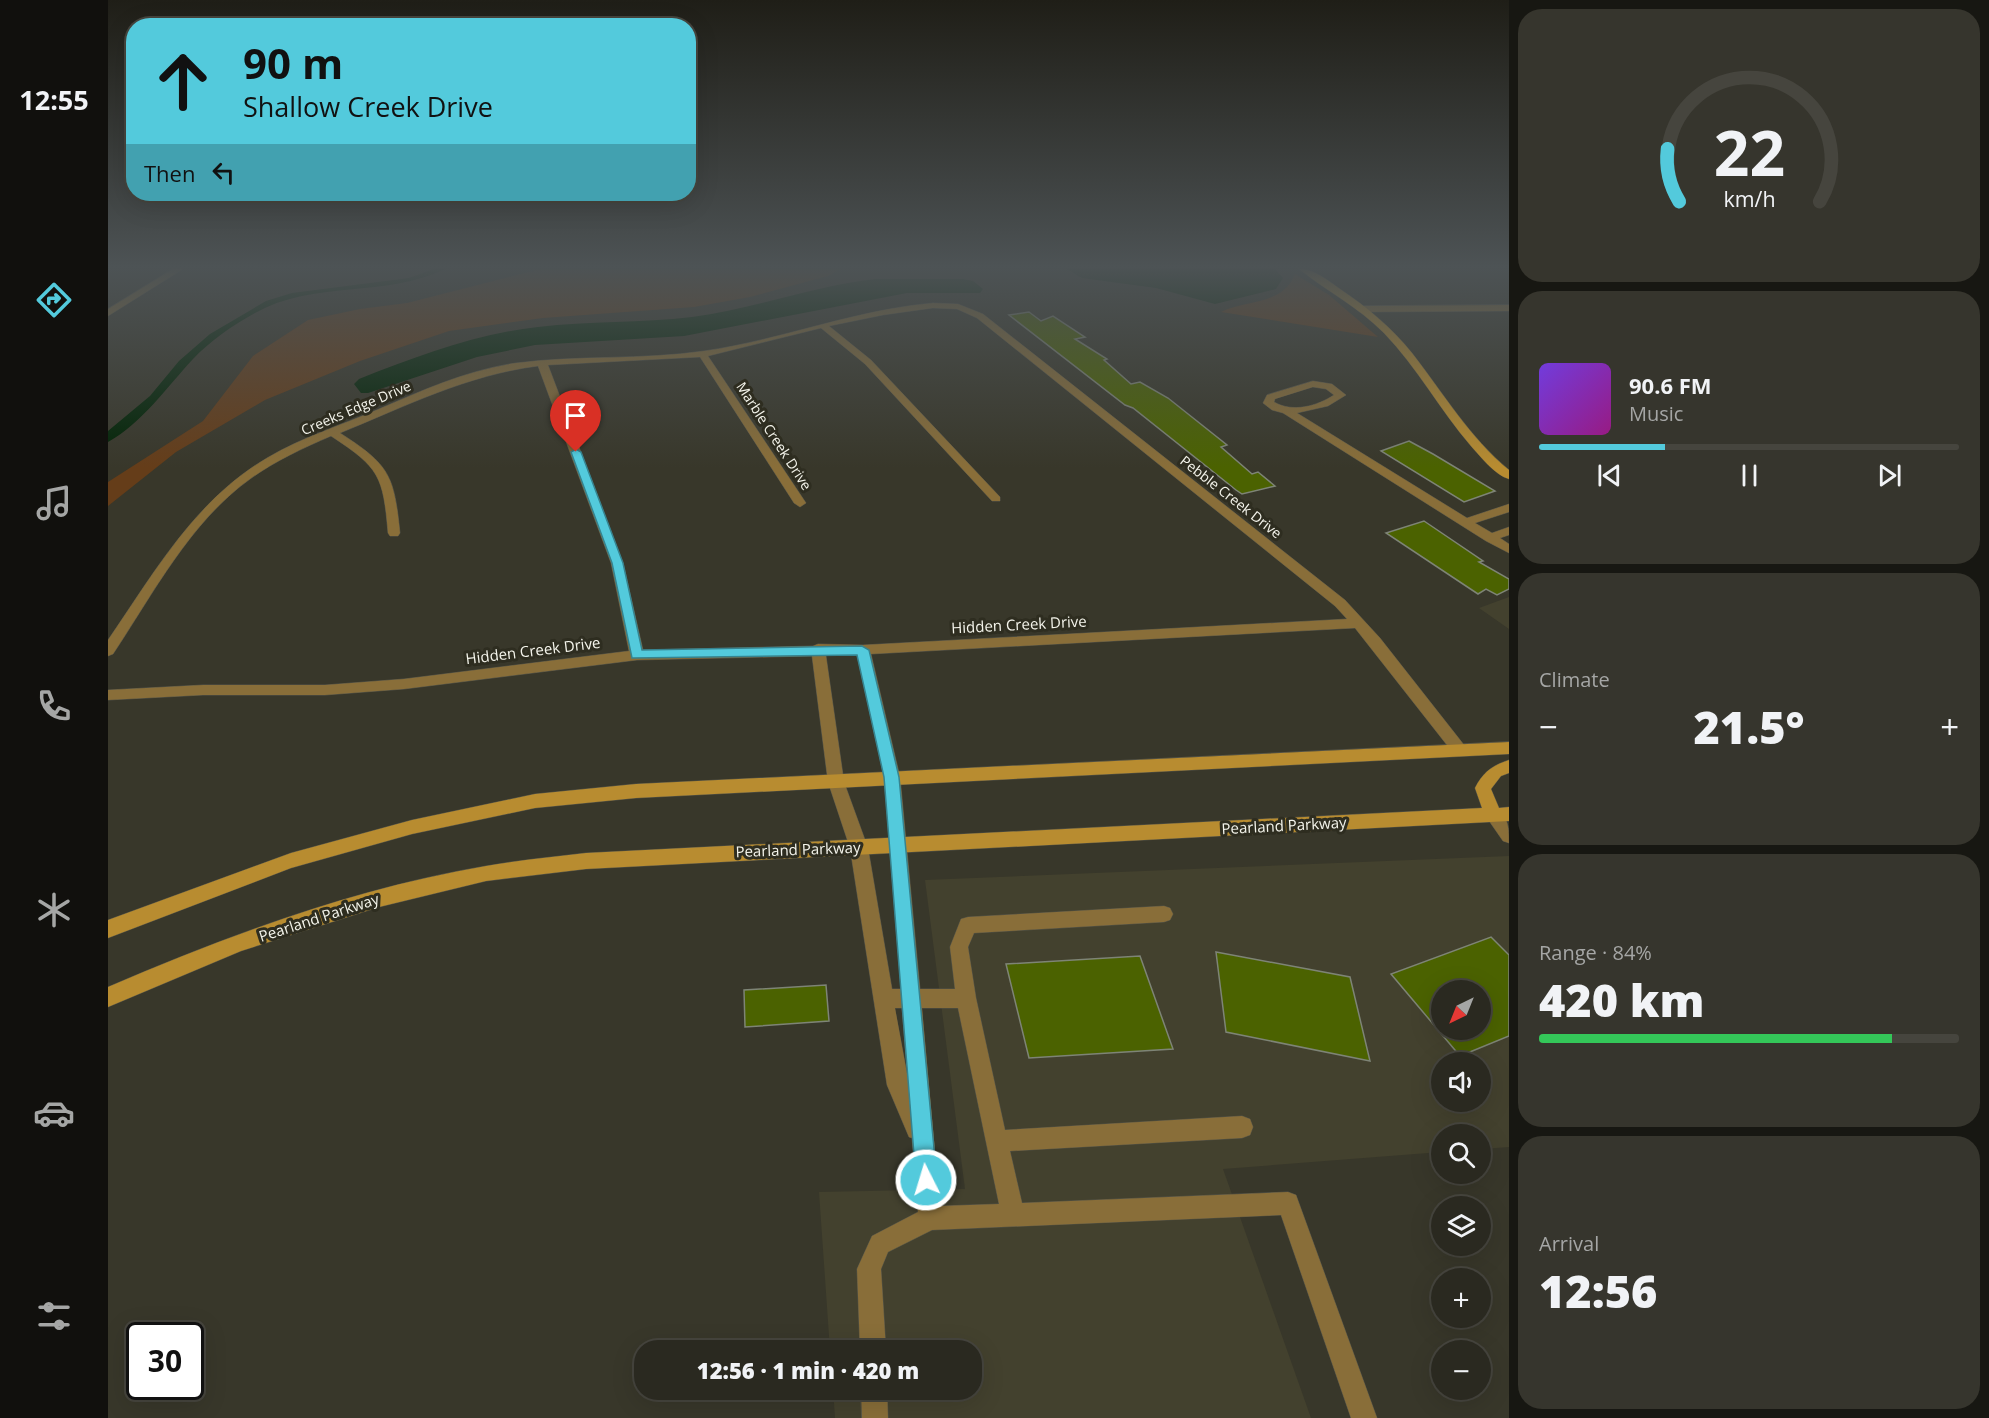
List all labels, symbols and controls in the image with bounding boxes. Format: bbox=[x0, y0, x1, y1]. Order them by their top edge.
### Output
text: 90 m bbox=[243, 34, 343, 91]
icon: ahead bbox=[144, 42, 222, 120]
text: 12:55 bbox=[19, 81, 89, 118]
text: Shallow Creek Drive bbox=[243, 88, 493, 125]
text: 22 bbox=[1713, 110, 1785, 195]
icon: left bbox=[207, 156, 240, 189]
text: Then bbox=[144, 158, 195, 188]
text: km/h bbox=[1723, 185, 1775, 214]
icon: directions bbox=[33, 279, 75, 321]
text: 90.6 FM bbox=[1629, 370, 1712, 400]
street label: Creeks Edge Drive bbox=[298, 376, 414, 439]
street label: Marble Creek Drive bbox=[732, 378, 817, 494]
pin bbox=[550, 390, 601, 452]
icon: arrive bbox=[559, 399, 592, 432]
text: Music bbox=[1629, 400, 1683, 427]
street label: Pebble Creek Drive bbox=[1177, 451, 1286, 542]
icon: previous bbox=[1593, 459, 1626, 492]
icon: pause bbox=[1733, 459, 1766, 492]
icon: next bbox=[1873, 459, 1906, 492]
icon: music bbox=[33, 482, 75, 524]
street label: Hidden Creek Drive bbox=[951, 610, 1087, 638]
street label: Hidden Creek Drive bbox=[464, 632, 601, 668]
text: Climate bbox=[1539, 666, 1610, 693]
icon: phone bbox=[33, 685, 75, 727]
text: 21.5° bbox=[1693, 696, 1805, 757]
text: − bbox=[1539, 704, 1558, 749]
text: + bbox=[1940, 704, 1959, 749]
street label: Pearland Parkway bbox=[1221, 812, 1347, 838]
street label: Pearland Parkway bbox=[735, 837, 861, 861]
street label: Pearland Parkway bbox=[256, 888, 382, 946]
icon: climate bbox=[33, 889, 75, 931]
text: Range · 84% bbox=[1539, 939, 1652, 966]
text: 420 km bbox=[1539, 969, 1704, 1030]
north arrow bbox=[1431, 980, 1491, 1040]
map controls bbox=[1431, 980, 1491, 1400]
button: sound bbox=[1431, 1052, 1491, 1112]
icon: car bbox=[33, 1092, 75, 1134]
button: search bbox=[1431, 1124, 1491, 1184]
position arrow bbox=[894, 1148, 958, 1212]
button: layers bbox=[1431, 1196, 1491, 1256]
text: Arrival bbox=[1539, 1230, 1599, 1257]
text: 12:56 bbox=[1539, 1260, 1657, 1321]
button: + bbox=[1431, 1268, 1491, 1328]
icon: filters bbox=[33, 1295, 75, 1337]
speed limit sign: 30 bbox=[126, 1322, 204, 1400]
button: − bbox=[1431, 1340, 1491, 1400]
text: 12:56 · 1 min · 420 m bbox=[697, 1355, 919, 1385]

